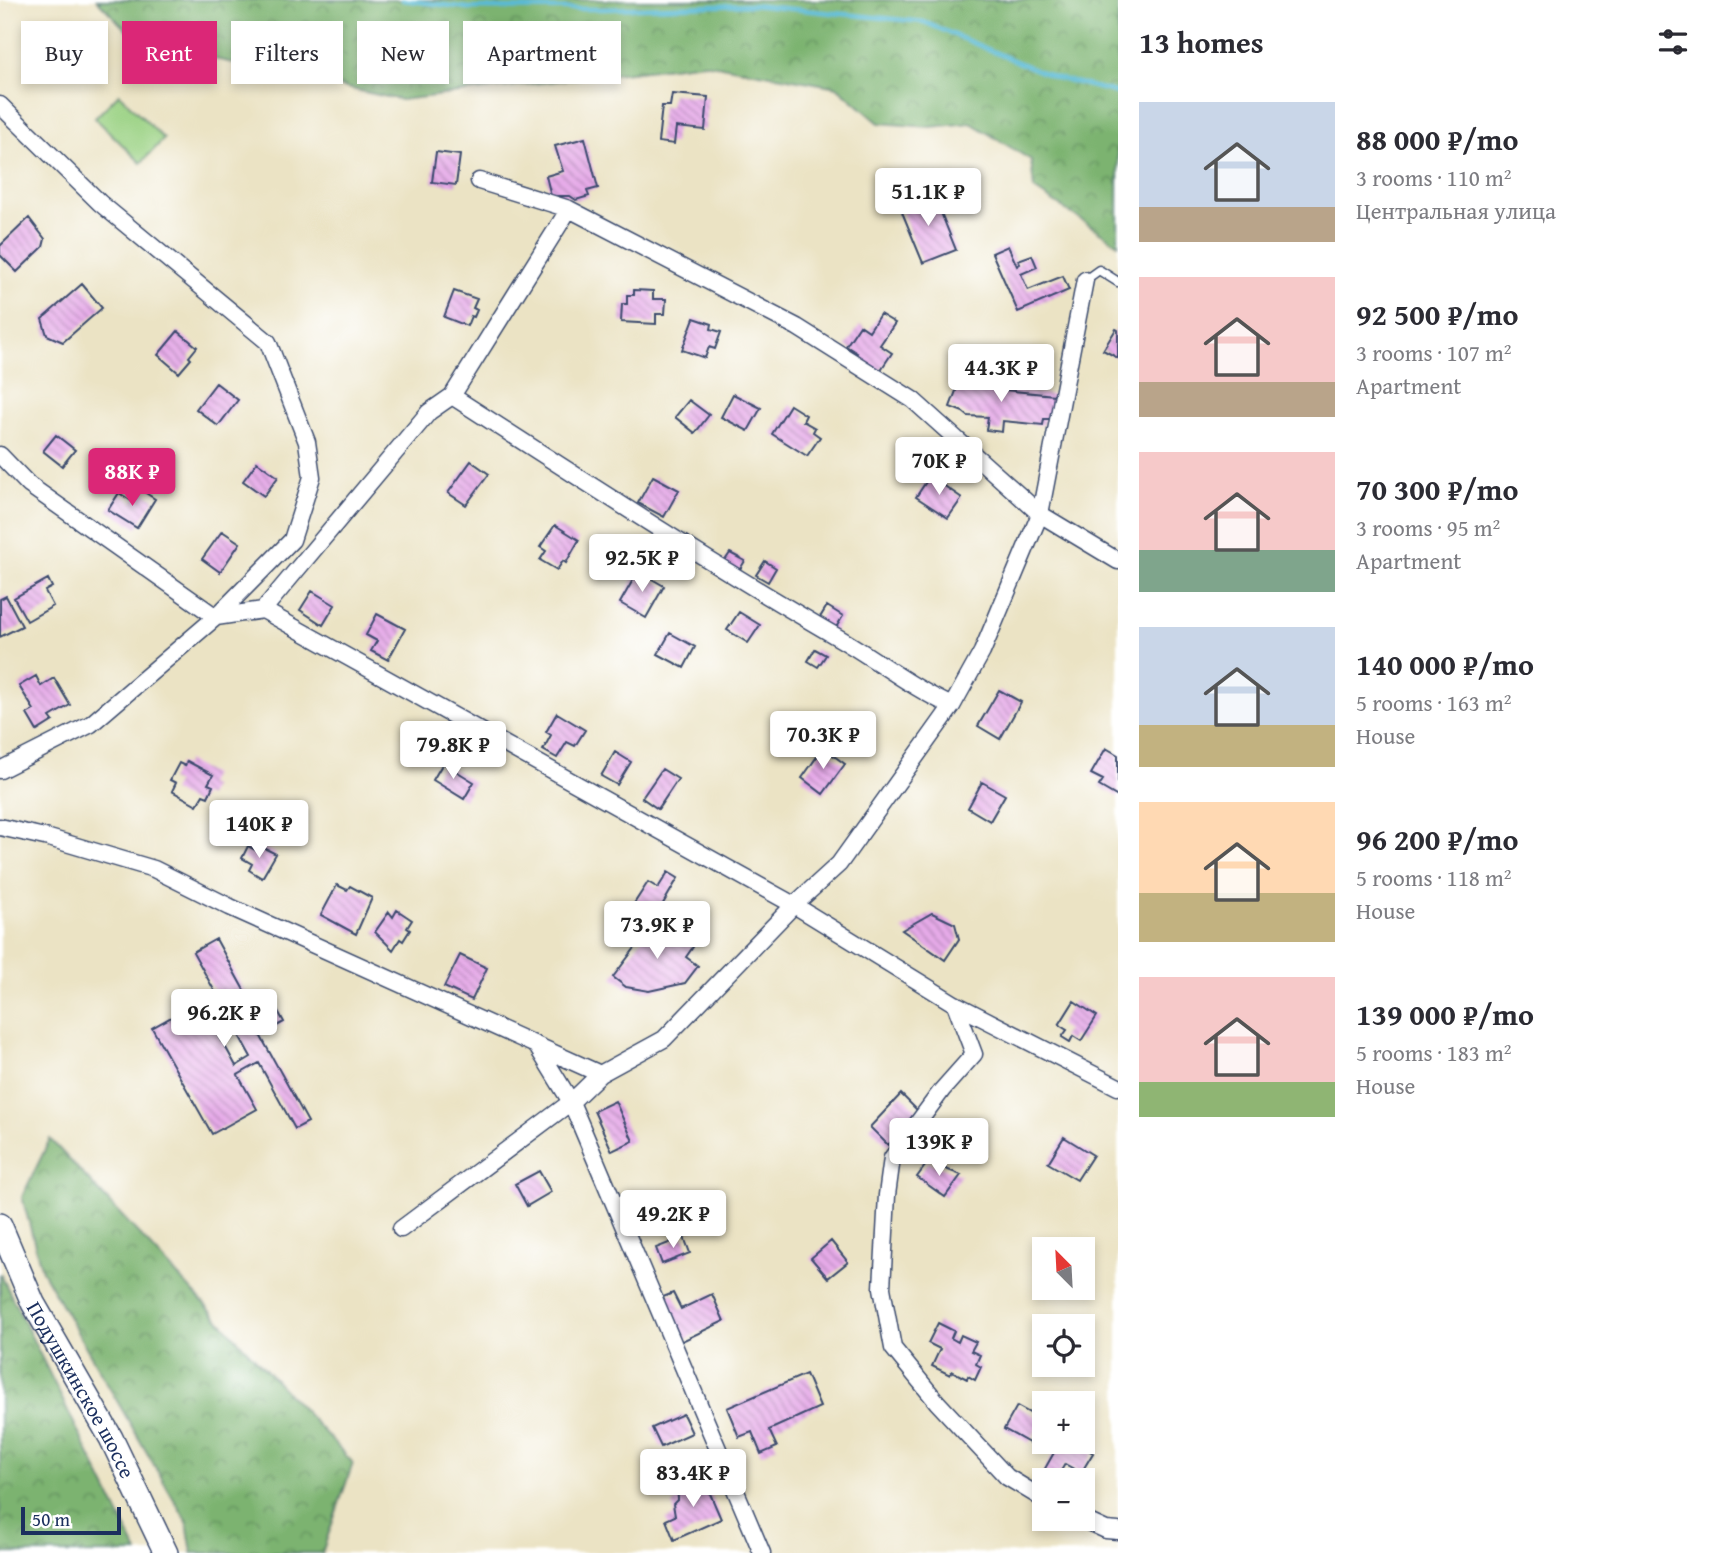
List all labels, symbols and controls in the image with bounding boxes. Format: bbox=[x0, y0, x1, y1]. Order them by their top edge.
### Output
text: 13 homes bbox=[1139, 20, 1264, 64]
chip: Buy bbox=[21, 21, 108, 84]
chip: Rent bbox=[122, 21, 217, 84]
chip: Filters bbox=[231, 21, 343, 84]
chip: New bbox=[357, 21, 449, 84]
chip: Apartment bbox=[463, 21, 621, 84]
icon: filters bbox=[1654, 23, 1692, 61]
text: 88 000 ₽/mo bbox=[1356, 117, 1519, 161]
icon: home bbox=[1195, 130, 1279, 214]
text: 3 rooms · 110 m² bbox=[1356, 161, 1511, 194]
pin: 51.1K ₽ bbox=[863, 168, 993, 228]
text: 51.1K ₽ bbox=[891, 174, 965, 207]
text: Центральная улица bbox=[1356, 194, 1556, 227]
text: 92 500 ₽/mo bbox=[1356, 292, 1519, 336]
icon: home bbox=[1195, 305, 1279, 389]
text: 3 rooms · 107 m² bbox=[1356, 336, 1511, 369]
pin: 44.3K ₽ bbox=[936, 344, 1066, 404]
text: 44.3K ₽ bbox=[964, 350, 1038, 383]
text: Apartment bbox=[1356, 369, 1461, 402]
pin: 70K ₽ bbox=[890, 438, 988, 497]
text: 70K ₽ bbox=[911, 443, 967, 476]
pin: 88K ₽ bbox=[83, 448, 181, 508]
text: 88K ₽ bbox=[104, 454, 160, 487]
text: 70 300 ₽/mo bbox=[1356, 467, 1519, 511]
icon: home bbox=[1195, 480, 1279, 564]
text: 3 rooms · 95 m² bbox=[1356, 511, 1500, 544]
pin: 92.5K ₽ bbox=[577, 534, 707, 594]
text: 92.5K ₽ bbox=[605, 540, 679, 573]
text: Apartment bbox=[1356, 544, 1461, 577]
text: 140 000 ₽/mo bbox=[1356, 642, 1534, 686]
icon: home bbox=[1195, 655, 1279, 739]
text: 5 rooms · 163 m² bbox=[1356, 686, 1511, 719]
pin: 70.3K ₽ bbox=[758, 712, 888, 771]
text: 70.3K ₽ bbox=[786, 717, 860, 750]
text: House bbox=[1356, 719, 1415, 752]
pin: 79.8K ₽ bbox=[388, 722, 518, 781]
text: 79.8K ₽ bbox=[416, 727, 490, 760]
pin: 140K ₽ bbox=[202, 800, 316, 860]
text: 140K ₽ bbox=[225, 806, 293, 839]
text: 96 200 ₽/mo bbox=[1356, 817, 1519, 861]
icon: home bbox=[1195, 830, 1279, 914]
text: 5 rooms · 118 m² bbox=[1356, 861, 1511, 894]
text: House bbox=[1356, 894, 1415, 927]
pin: 73.9K ₽ bbox=[592, 902, 722, 961]
text: 73.9K ₽ bbox=[620, 907, 694, 940]
pin: 96.2K ₽ bbox=[159, 990, 289, 1049]
text: 139 000 ₽/mo bbox=[1356, 992, 1534, 1036]
text: 96.2K ₽ bbox=[187, 995, 261, 1028]
icon: home bbox=[1195, 1005, 1279, 1089]
text: 5 rooms · 183 m² bbox=[1356, 1036, 1511, 1069]
text: House bbox=[1356, 1069, 1415, 1102]
pin: 139K ₽ bbox=[882, 1118, 996, 1178]
text: 139K ₽ bbox=[905, 1124, 973, 1157]
pin: 49.2K ₽ bbox=[608, 1190, 738, 1250]
text: 49.2K ₽ bbox=[636, 1196, 710, 1229]
north arrow bbox=[1032, 1237, 1096, 1300]
map controls bbox=[1032, 1237, 1095, 1531]
street label: Подушкинское шоссе bbox=[20, 1295, 143, 1483]
button: locate bbox=[1032, 1314, 1095, 1377]
button: + bbox=[1032, 1391, 1095, 1454]
pin: 83.4K ₽ bbox=[628, 1450, 758, 1509]
text: 83.4K ₽ bbox=[656, 1455, 730, 1488]
button: − bbox=[1032, 1468, 1095, 1531]
scale bar bbox=[21, 1504, 121, 1536]
text: 50 m bbox=[32, 1505, 70, 1533]

